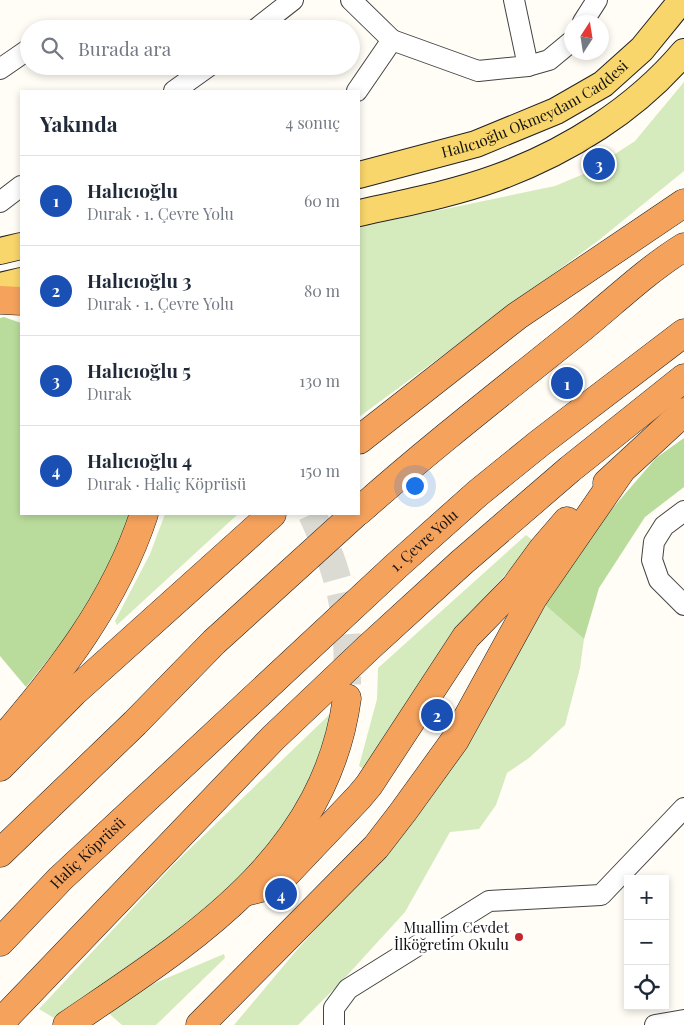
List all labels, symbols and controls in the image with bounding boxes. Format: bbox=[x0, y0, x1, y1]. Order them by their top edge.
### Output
north arrow bbox=[564, 15, 609, 60]
search box bbox=[20, 20, 360, 75]
icon: search bbox=[38, 34, 66, 62]
text: Burada ara bbox=[78, 35, 171, 61]
street label: Halıcıoğlu Okmeydanı Caddesi bbox=[439, 55, 632, 162]
text: Yakında bbox=[40, 109, 118, 137]
text: 4 sonuç bbox=[286, 112, 340, 133]
pin: 3 bbox=[583, 145, 615, 183]
text: Halıcıoğlu bbox=[87, 177, 178, 203]
text: 1 bbox=[53, 190, 59, 211]
text: 60 m bbox=[304, 190, 340, 211]
text: Durak · 1. Çevre Yolu bbox=[87, 203, 234, 224]
text: Halıcıoğlu 3 bbox=[87, 267, 191, 293]
text: 2 bbox=[52, 280, 60, 301]
text: 80 m bbox=[304, 280, 340, 301]
text: Durak · 1. Çevre Yolu bbox=[87, 293, 234, 314]
text: Halıcıoğlu 5 bbox=[87, 357, 191, 383]
pin: 1 bbox=[551, 364, 583, 402]
text: 3 bbox=[52, 370, 60, 391]
text: 130 m bbox=[299, 370, 340, 391]
text: Durak bbox=[87, 383, 132, 404]
text: Halıcıoğlu 4 bbox=[87, 447, 192, 473]
text: 4 bbox=[52, 460, 60, 481]
text: 150 m bbox=[300, 460, 340, 481]
text: Durak · Haliç Köprüsü bbox=[87, 473, 246, 494]
your location bbox=[402, 473, 428, 499]
street label: 1. Çevre Yolu bbox=[385, 504, 462, 576]
pin: 2 bbox=[421, 696, 453, 734]
street label: Haliç Köprüsü bbox=[45, 812, 129, 892]
pin: 4 bbox=[265, 875, 297, 913]
map controls bbox=[624, 875, 669, 1010]
button: + bbox=[624, 875, 669, 920]
place label: Muallim Cevdet İlköğretim Okulu bbox=[394, 917, 510, 954]
button: − bbox=[624, 920, 669, 965]
marker: Muallim Cevdet İlköğretim Okulu bbox=[513, 931, 525, 943]
button: locate bbox=[624, 965, 669, 1010]

